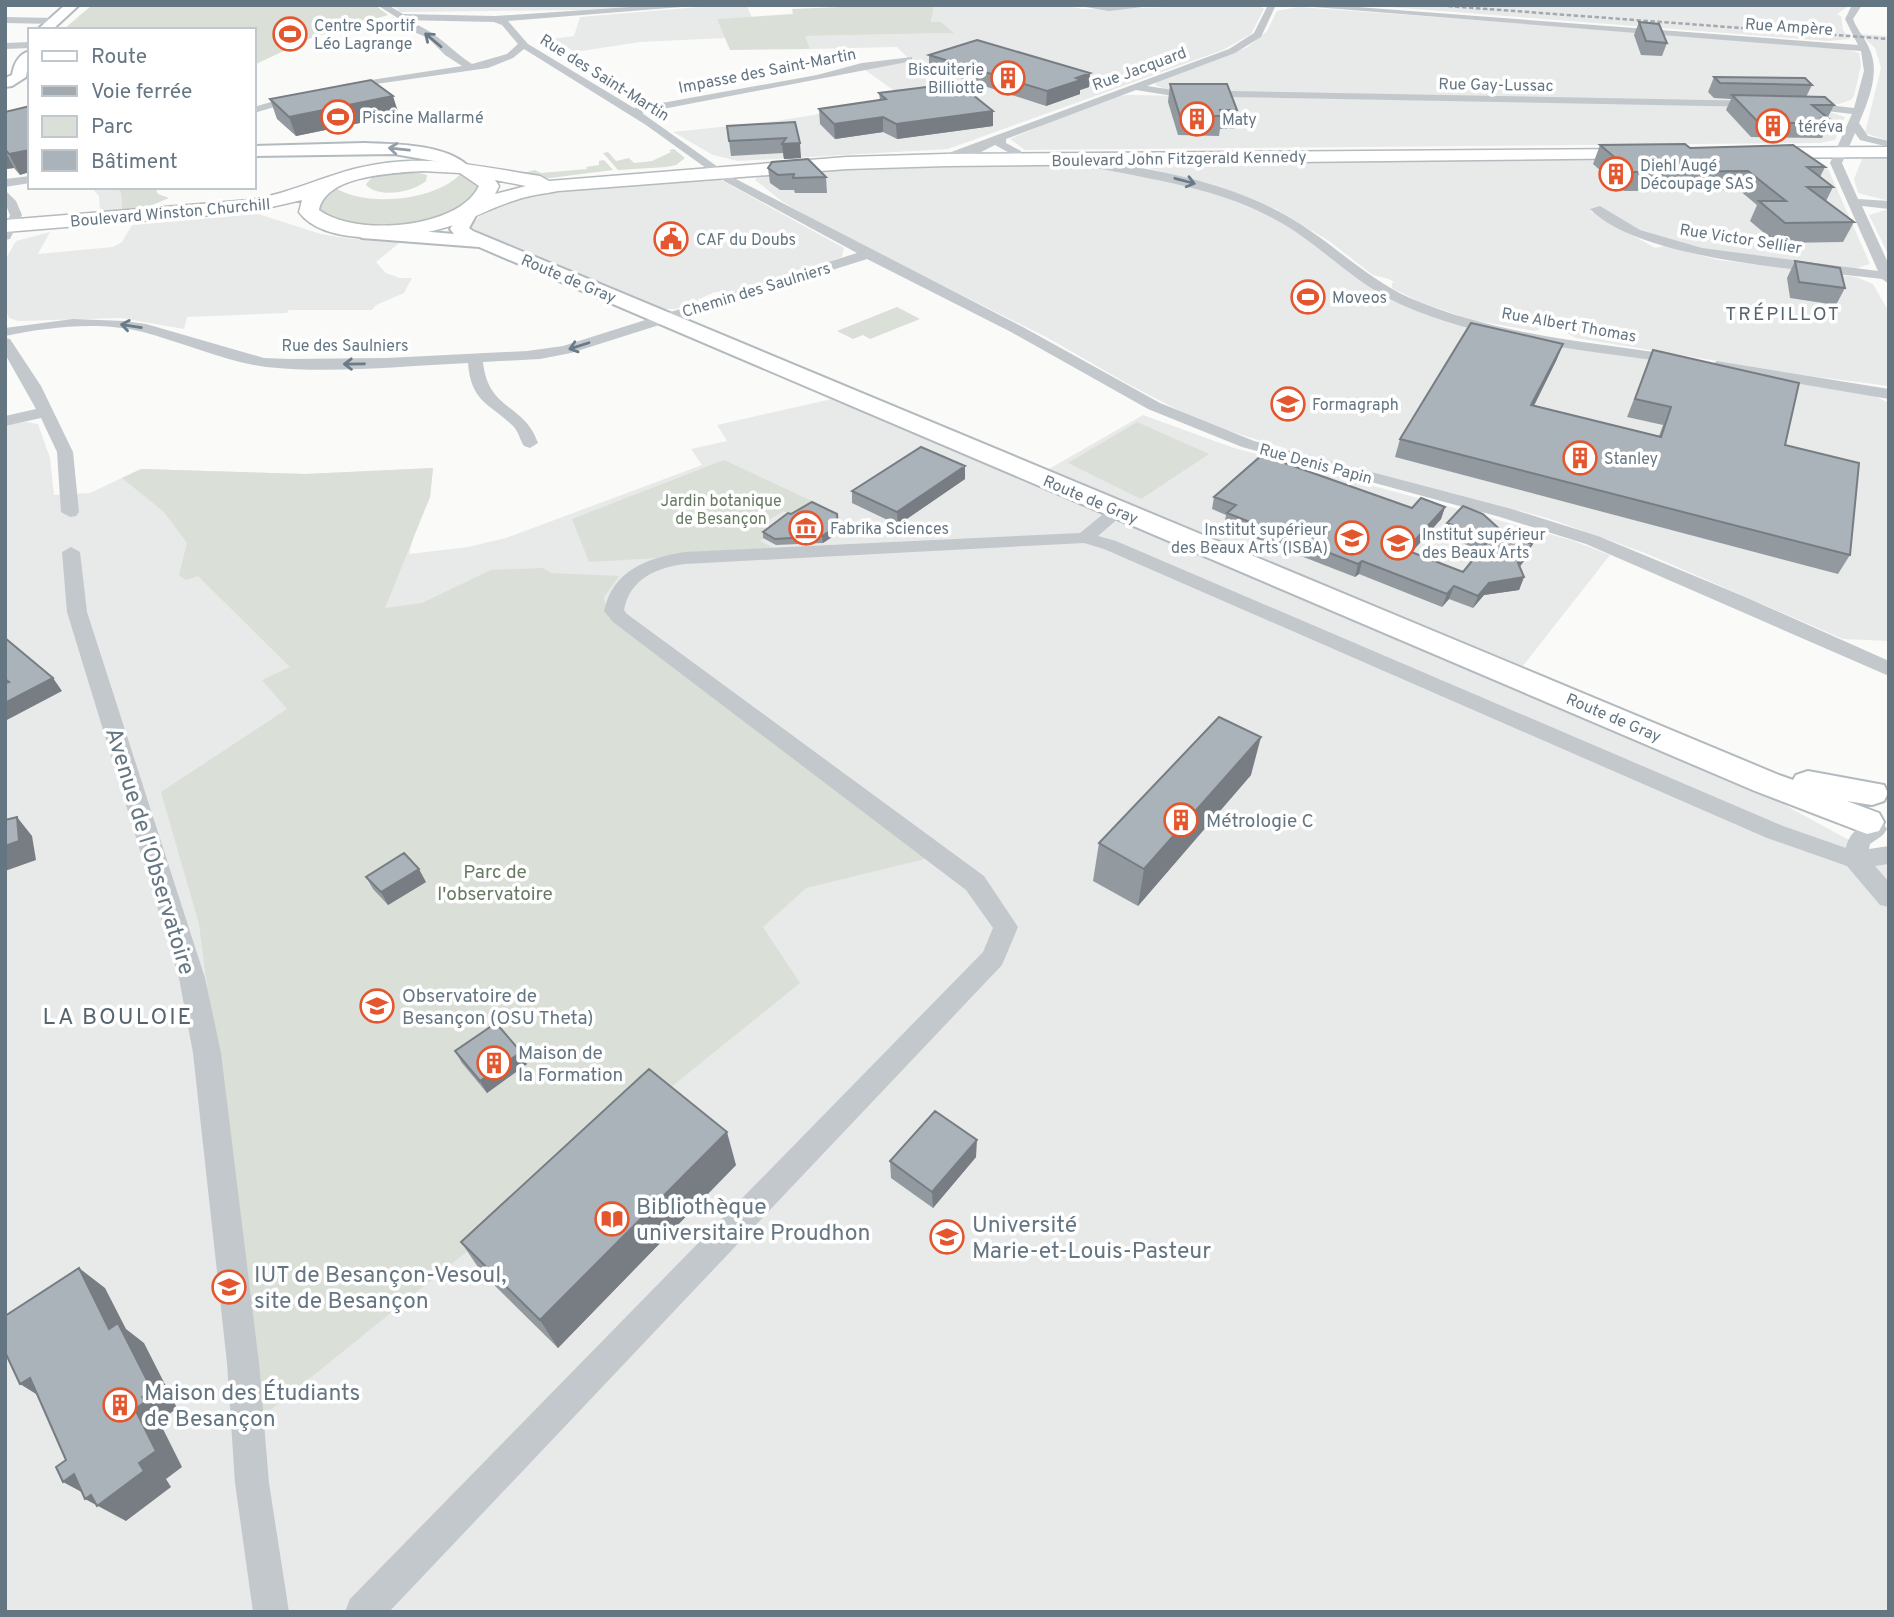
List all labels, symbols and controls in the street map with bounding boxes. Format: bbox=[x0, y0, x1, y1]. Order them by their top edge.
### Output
sports icon: Centre Sportif Léo Lagrange bbox=[271, 15, 309, 53]
street label: Rue Ampère bbox=[1744, 15, 1833, 41]
place label: Centre Sportif Léo Lagrange bbox=[314, 17, 416, 55]
legend bbox=[28, 28, 256, 189]
street label: Rue des Saint-Martin bbox=[535, 31, 672, 127]
one-way arrow bbox=[424, 32, 442, 48]
text: Route bbox=[91, 44, 147, 71]
street label: Rue Jacquard bbox=[1090, 44, 1190, 96]
street label: Impasse des Saint-Martin bbox=[677, 45, 858, 99]
building icon: Biscuiterie Billiotte bbox=[989, 59, 1027, 97]
place label: Biscuiterie Billiotte bbox=[908, 61, 984, 99]
street label: Rue Gay-Lussac bbox=[1438, 75, 1554, 97]
text: Voie ferrée bbox=[91, 79, 192, 106]
sports icon: Piscine Mallarmé bbox=[319, 98, 357, 136]
building icon: Maty bbox=[1178, 100, 1216, 138]
building icon: téréva bbox=[1754, 107, 1792, 145]
place label: Piscine Mallarmé bbox=[362, 109, 484, 129]
place label: Maty bbox=[1222, 111, 1257, 131]
text: Parc bbox=[91, 114, 133, 141]
place label: téréva bbox=[1798, 118, 1843, 138]
one-way arrow bbox=[389, 142, 411, 155]
street label: Boulevard John Fitzgerald Kennedy bbox=[1051, 148, 1307, 172]
text: Bâtiment bbox=[91, 149, 178, 176]
building icon: Diehl Augé Découpage SAS bbox=[1597, 155, 1635, 193]
place label: Diehl Augé Découpage SAS bbox=[1640, 157, 1754, 195]
one-way arrow bbox=[1173, 175, 1196, 188]
street label: Boulevard Winston Churchill bbox=[69, 195, 271, 233]
public building icon: CAF du Doubs bbox=[652, 220, 690, 258]
street label: Rue Victor Sellier bbox=[1678, 220, 1803, 260]
place label: CAF du Doubs bbox=[696, 231, 796, 251]
street label: Route de Gray bbox=[518, 251, 619, 309]
street label: Chemin des Saulniers bbox=[680, 259, 833, 323]
sports icon: Moveos bbox=[1289, 278, 1327, 316]
place label: Moveos bbox=[1332, 289, 1387, 309]
district label: TRÉPILLOT bbox=[1725, 302, 1841, 327]
street label: Rue Albert Thomas bbox=[1500, 304, 1638, 348]
one-way arrow bbox=[120, 319, 143, 332]
street label: Rue des Saulniers bbox=[281, 337, 409, 357]
one-way arrow bbox=[569, 340, 591, 353]
one-way arrow bbox=[342, 357, 365, 371]
school or university icon: Formagraph bbox=[1269, 385, 1307, 423]
place label: Formagraph bbox=[1312, 396, 1399, 416]
building icon: Stanley bbox=[1561, 439, 1599, 477]
street label: Rue Denis Papin bbox=[1257, 440, 1374, 490]
place label: Stanley bbox=[1604, 450, 1658, 470]
street label: Route de Gray bbox=[1040, 472, 1141, 530]
park label: Jardin botanique de Besançon bbox=[660, 492, 782, 530]
museum icon: Fabrika Sciences bbox=[787, 509, 825, 547]
school or university icon: Institut supérieur des Beaux Arts (ISBA) bbox=[1333, 519, 1371, 557]
place label: Fabrika Sciences bbox=[830, 520, 949, 540]
place label: Institut supérieur des Beaux Arts (ISBA) bbox=[1171, 521, 1328, 559]
school or university icon: Institut supérieur des Beaux Arts bbox=[1379, 524, 1417, 562]
place label: Institut supérieur des Beaux Arts bbox=[1422, 526, 1546, 564]
street label: Route de Gray bbox=[1563, 690, 1664, 748]
street label: Avenue de l'Observatoire bbox=[97, 725, 200, 979]
building icon: Métrologie C bbox=[1162, 801, 1200, 839]
place label: Métrologie C bbox=[1206, 810, 1314, 834]
park label: Parc de l'observatoire bbox=[437, 861, 553, 907]
place label: Observatoire de Besançon (OSU Theta) bbox=[402, 985, 594, 1031]
school or university icon: Observatoire de Besançon (OSU Theta) bbox=[358, 987, 396, 1025]
district label: LA BOULOIE bbox=[43, 1004, 193, 1033]
place label: Maison de la Formation bbox=[518, 1042, 623, 1088]
building icon: Maison de la Formation bbox=[475, 1044, 513, 1082]
place label: Bibliothèque universitaire Proudhon bbox=[636, 1194, 870, 1249]
library icon: Bibliothèque universitaire Proudhon bbox=[593, 1200, 631, 1238]
place label: Université Marie-et-Louis-Pasteur bbox=[972, 1212, 1211, 1267]
school or university icon: Université Marie-et-Louis-Pasteur bbox=[928, 1218, 966, 1256]
place label: IUT de Besançon-Vesoul, site de Besançon bbox=[254, 1262, 506, 1317]
school or university icon: IUT de Besançon-Vesoul, site de Besançon bbox=[210, 1268, 248, 1306]
place label: Maison des Étudiants de Besançon bbox=[144, 1379, 360, 1435]
building icon: Maison des Étudiants de Besançon bbox=[101, 1386, 139, 1424]

